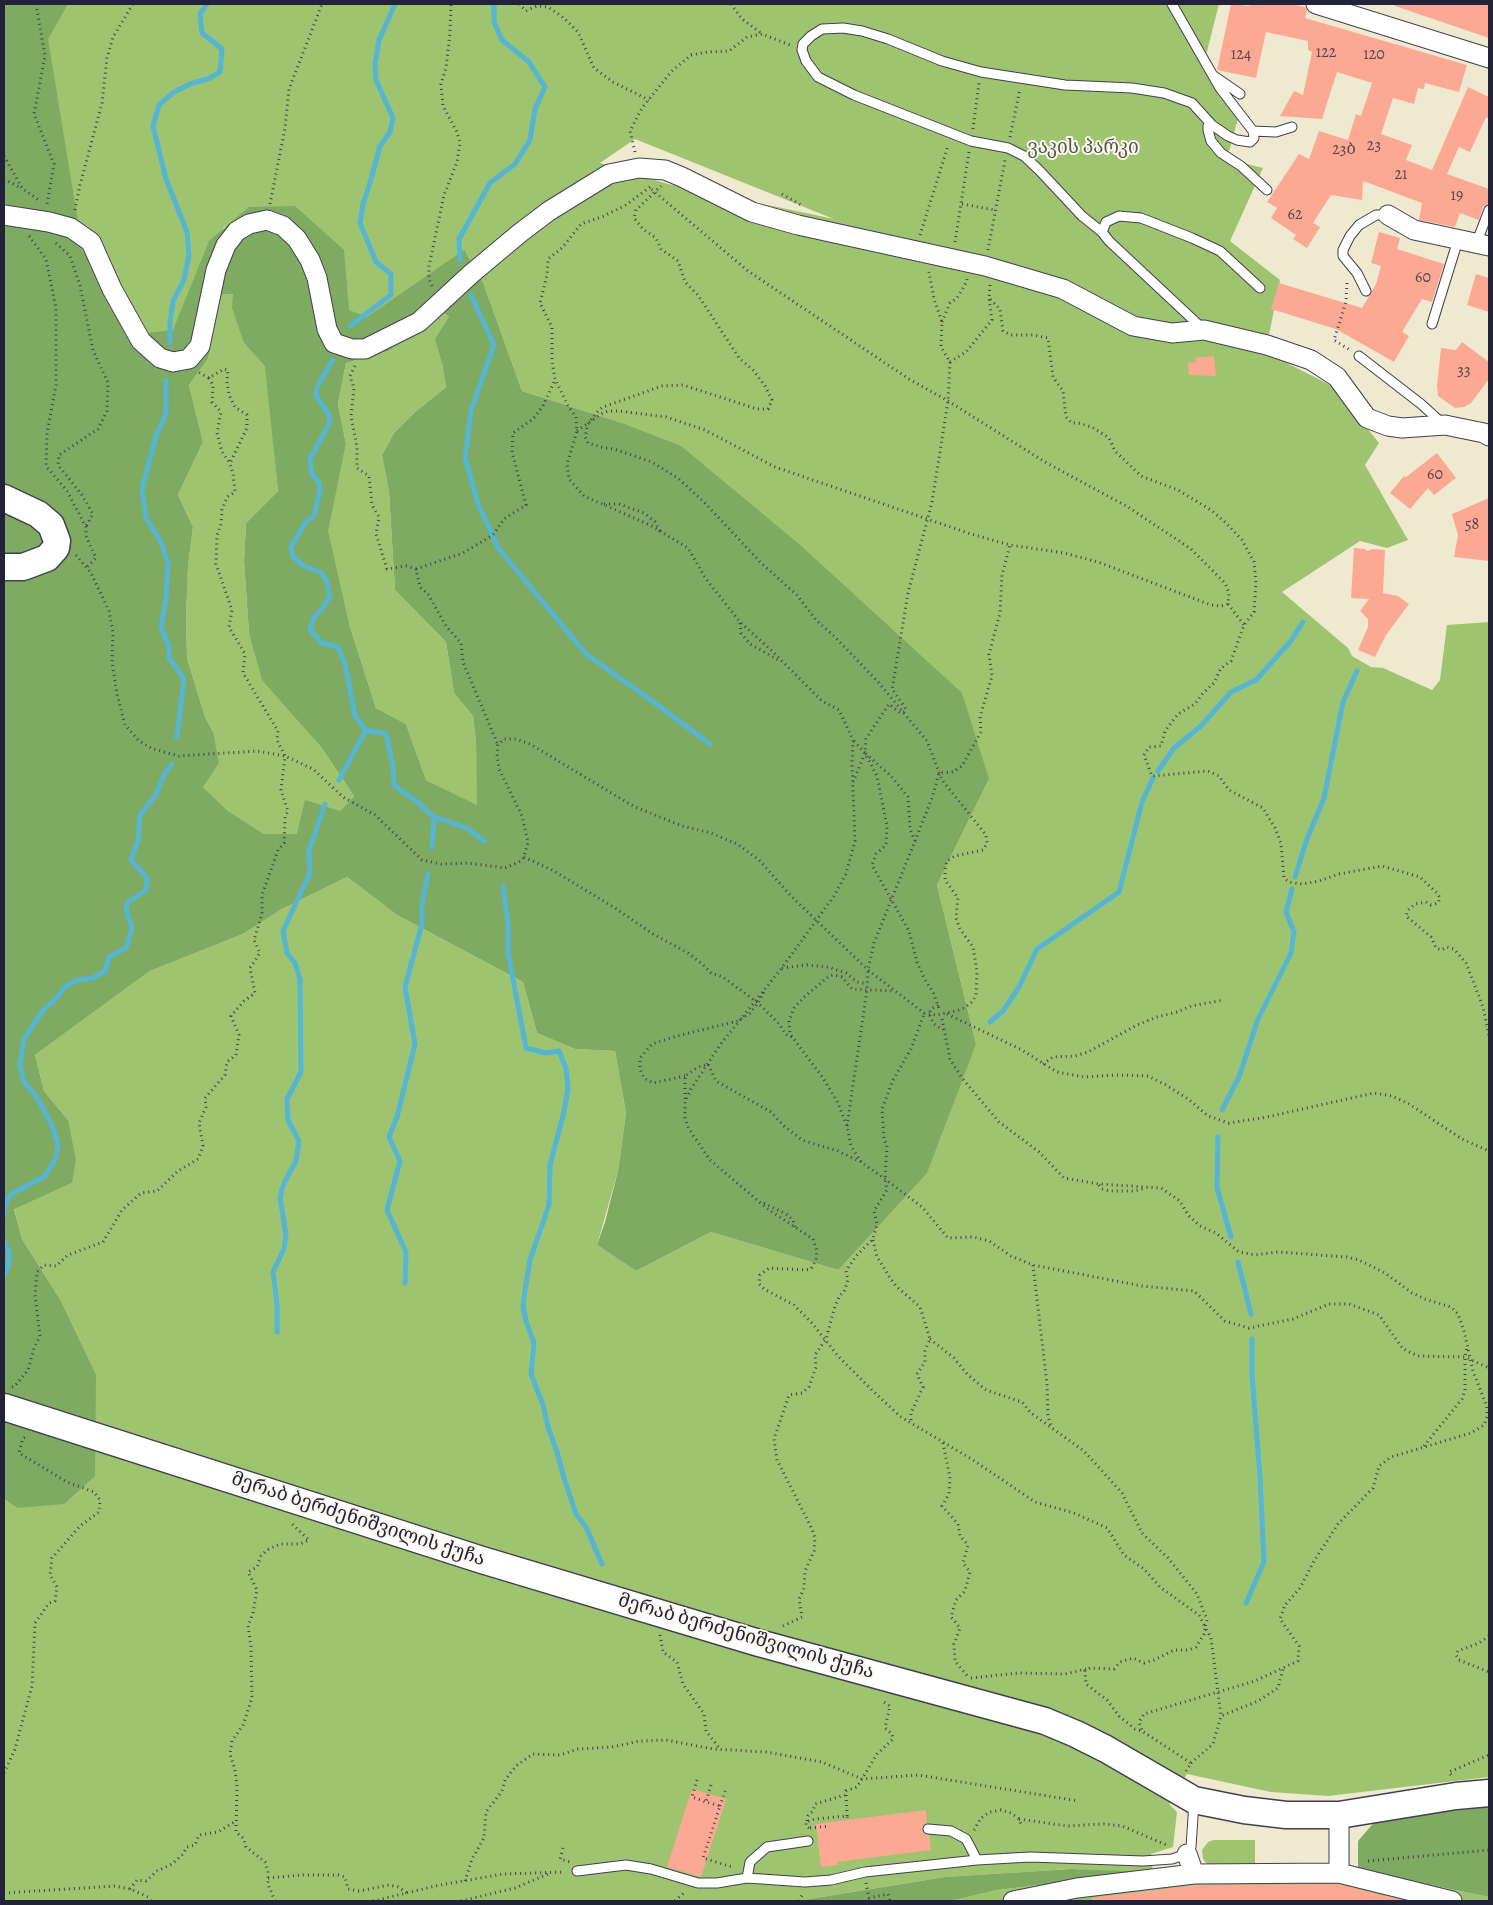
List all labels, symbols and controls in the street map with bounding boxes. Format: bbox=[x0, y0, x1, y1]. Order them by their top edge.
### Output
house number: 122 bbox=[1316, 43, 1336, 63]
house number: 124 bbox=[1231, 45, 1251, 65]
house number: 120 bbox=[1363, 45, 1385, 65]
house number: 23 bbox=[1367, 136, 1381, 156]
park label: ვაკის პარკი bbox=[1027, 137, 1139, 159]
house number: 23ბ bbox=[1332, 140, 1356, 160]
house number: 21 bbox=[1394, 165, 1408, 185]
house number: 19 bbox=[1451, 186, 1463, 206]
house number: 62 bbox=[1288, 205, 1302, 225]
house number: 60 bbox=[1415, 268, 1431, 288]
house number: 33 bbox=[1457, 361, 1471, 381]
house number: 60 bbox=[1427, 465, 1443, 485]
house number: 58 bbox=[1465, 515, 1479, 535]
street label: მერაბ ბერძენიშვილის ქუჩა bbox=[228, 1468, 488, 1572]
street label: მერაბ ბერძენიშვილის ქუჩა bbox=[615, 1589, 877, 1685]

